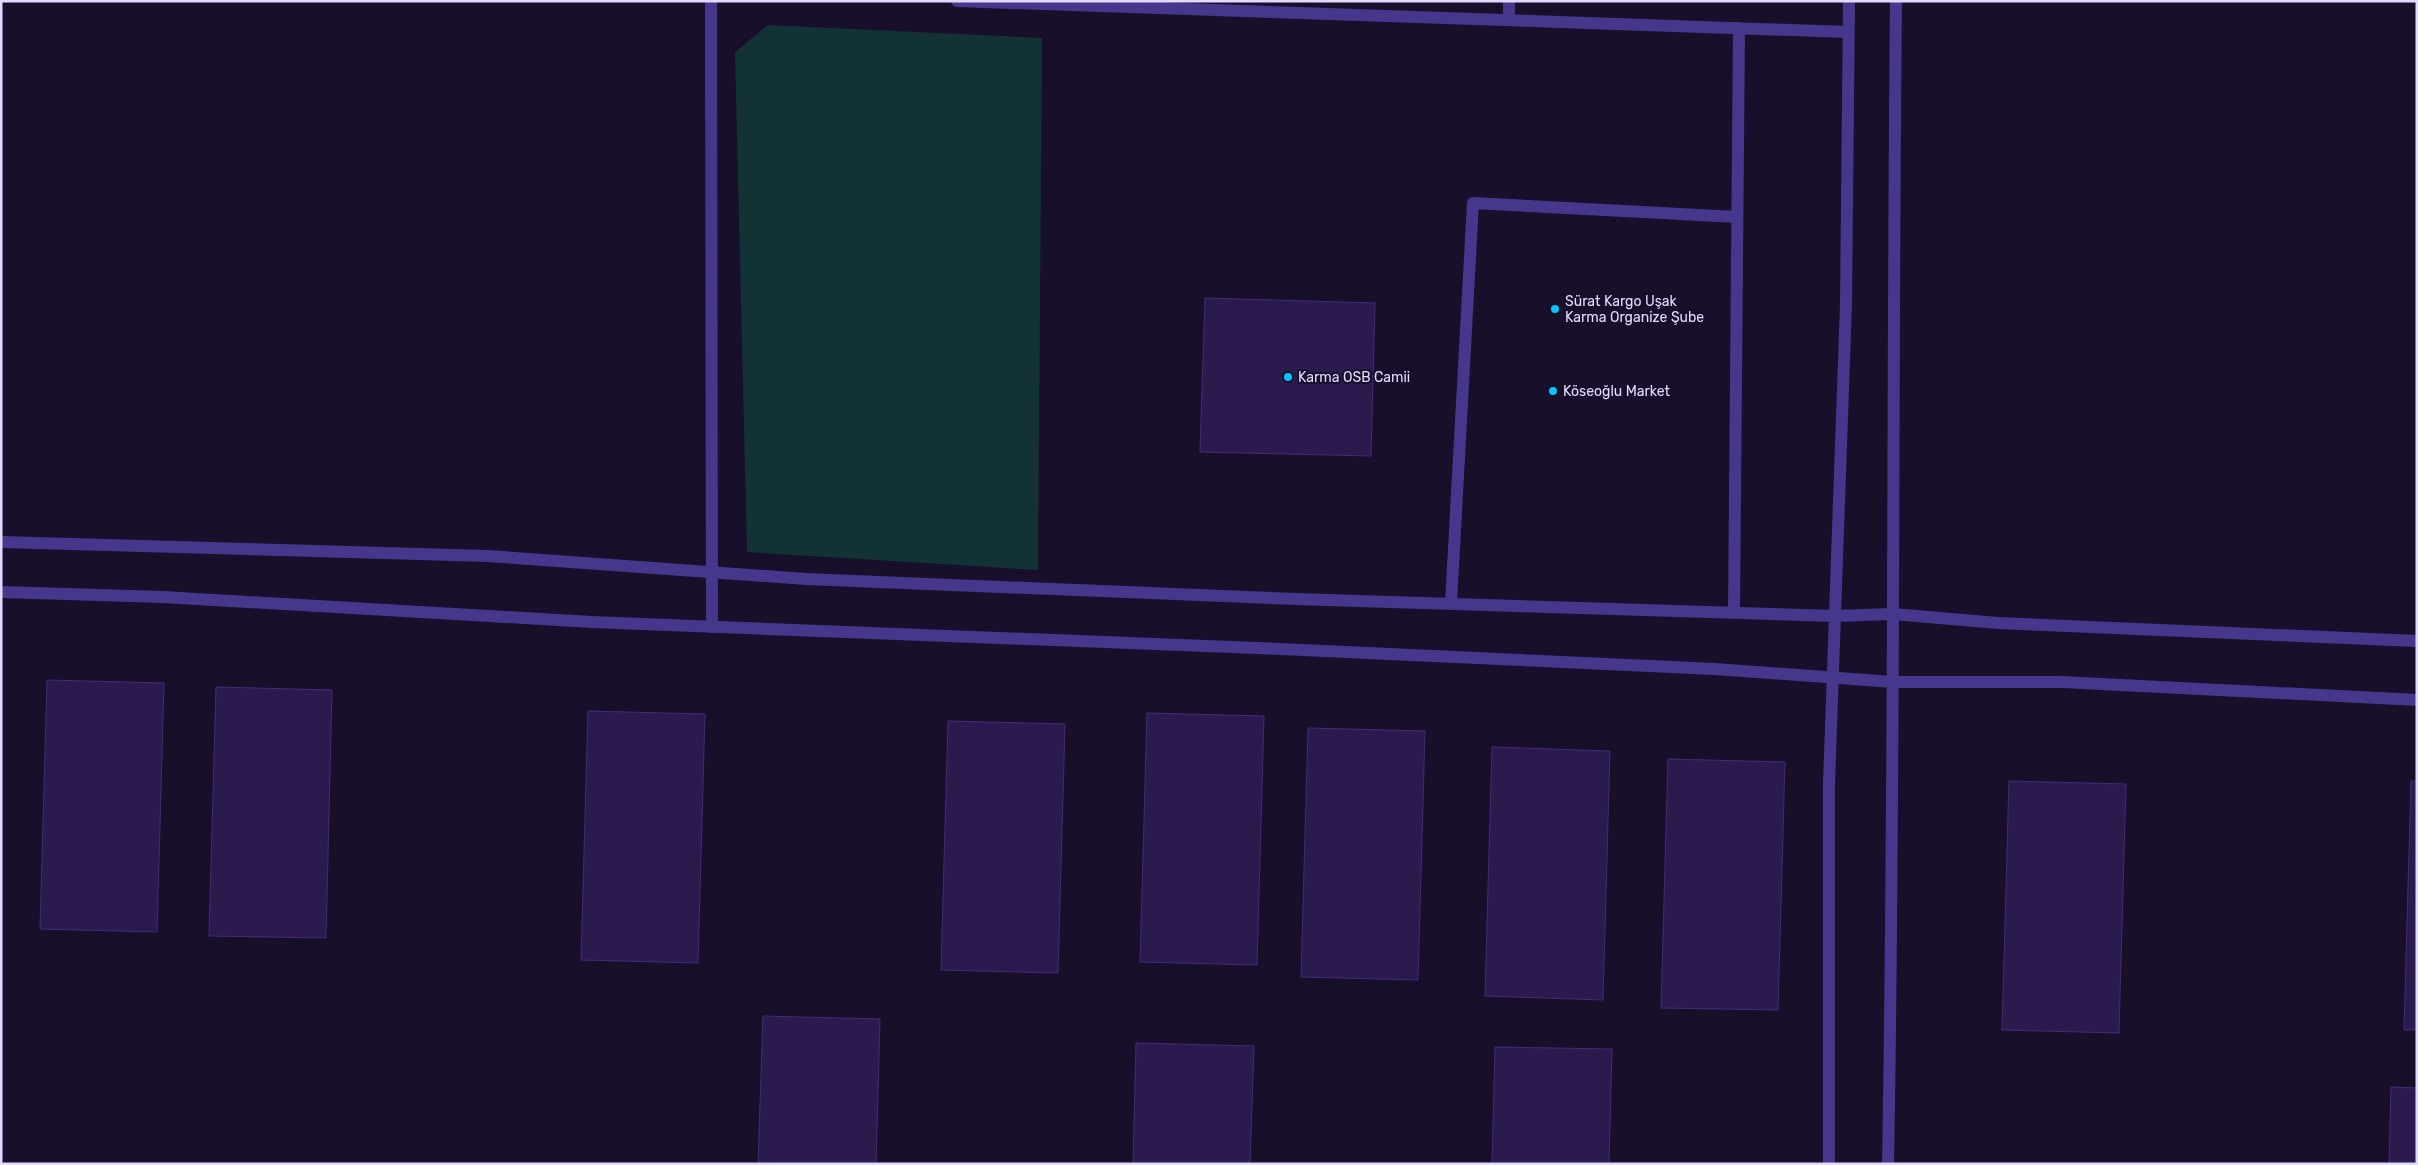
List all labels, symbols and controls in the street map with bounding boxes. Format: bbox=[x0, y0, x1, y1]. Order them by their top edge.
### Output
place label: Sürat Kargo Uşak Karma Organize Şube bbox=[1565, 293, 1704, 326]
marker: Sürat Kargo Uşak Karma Organize Şube bbox=[1549, 303, 1561, 315]
place label: Karma OSB Camii bbox=[1298, 369, 1410, 386]
marker: Karma OSB Camii bbox=[1282, 371, 1294, 383]
place label: Köseoğlu Market bbox=[1563, 383, 1671, 400]
marker: Köseoğlu Market bbox=[1547, 385, 1559, 397]

